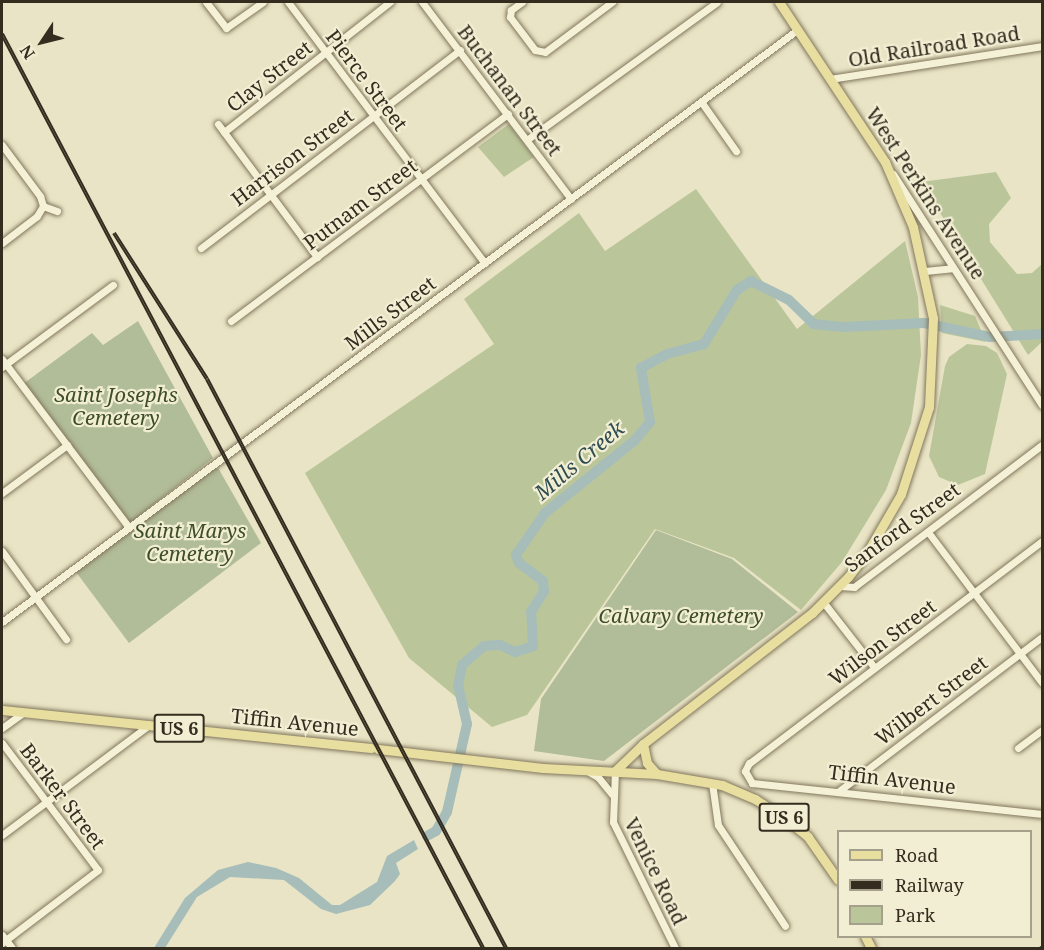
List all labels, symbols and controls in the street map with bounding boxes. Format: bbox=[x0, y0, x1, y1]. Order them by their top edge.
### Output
north arrow bbox=[12, 12, 72, 72]
street label: Buchanan Street bbox=[453, 20, 567, 160]
street label: Old Railroad Road bbox=[846, 21, 1022, 71]
street label: Pierce Street bbox=[321, 25, 413, 135]
street label: Clay Street bbox=[222, 35, 316, 117]
text: N bbox=[15, 41, 40, 64]
street label: West Perkins Avenue bbox=[861, 102, 991, 284]
street label: Harrison Street bbox=[226, 103, 358, 211]
street label: Putnam Street bbox=[299, 154, 421, 254]
street label: Mills Street bbox=[340, 271, 440, 355]
park label: Saint Josephs Cemetery bbox=[54, 382, 178, 429]
water label: Mills Creek bbox=[529, 415, 629, 505]
street label: Sanford Street bbox=[840, 477, 964, 577]
park label: Saint Marys Cemetery bbox=[134, 518, 246, 565]
street label: Wilson Street bbox=[824, 594, 940, 690]
park label: Calvary Cemetery bbox=[599, 603, 763, 627]
street label: Wilbert Street bbox=[870, 650, 992, 750]
street label: Tiffin Avenue bbox=[230, 703, 360, 741]
road number: US 6 bbox=[154, 713, 204, 743]
street label: Barker Street bbox=[15, 738, 111, 854]
street label: Tiffin Avenue bbox=[827, 759, 957, 799]
road number: US 6 bbox=[758, 802, 810, 832]
street label: Venice Road bbox=[620, 814, 692, 928]
legend bbox=[837, 830, 1032, 938]
text: Road bbox=[895, 843, 938, 867]
text: Railway bbox=[895, 873, 964, 897]
text: Park bbox=[895, 903, 935, 927]

